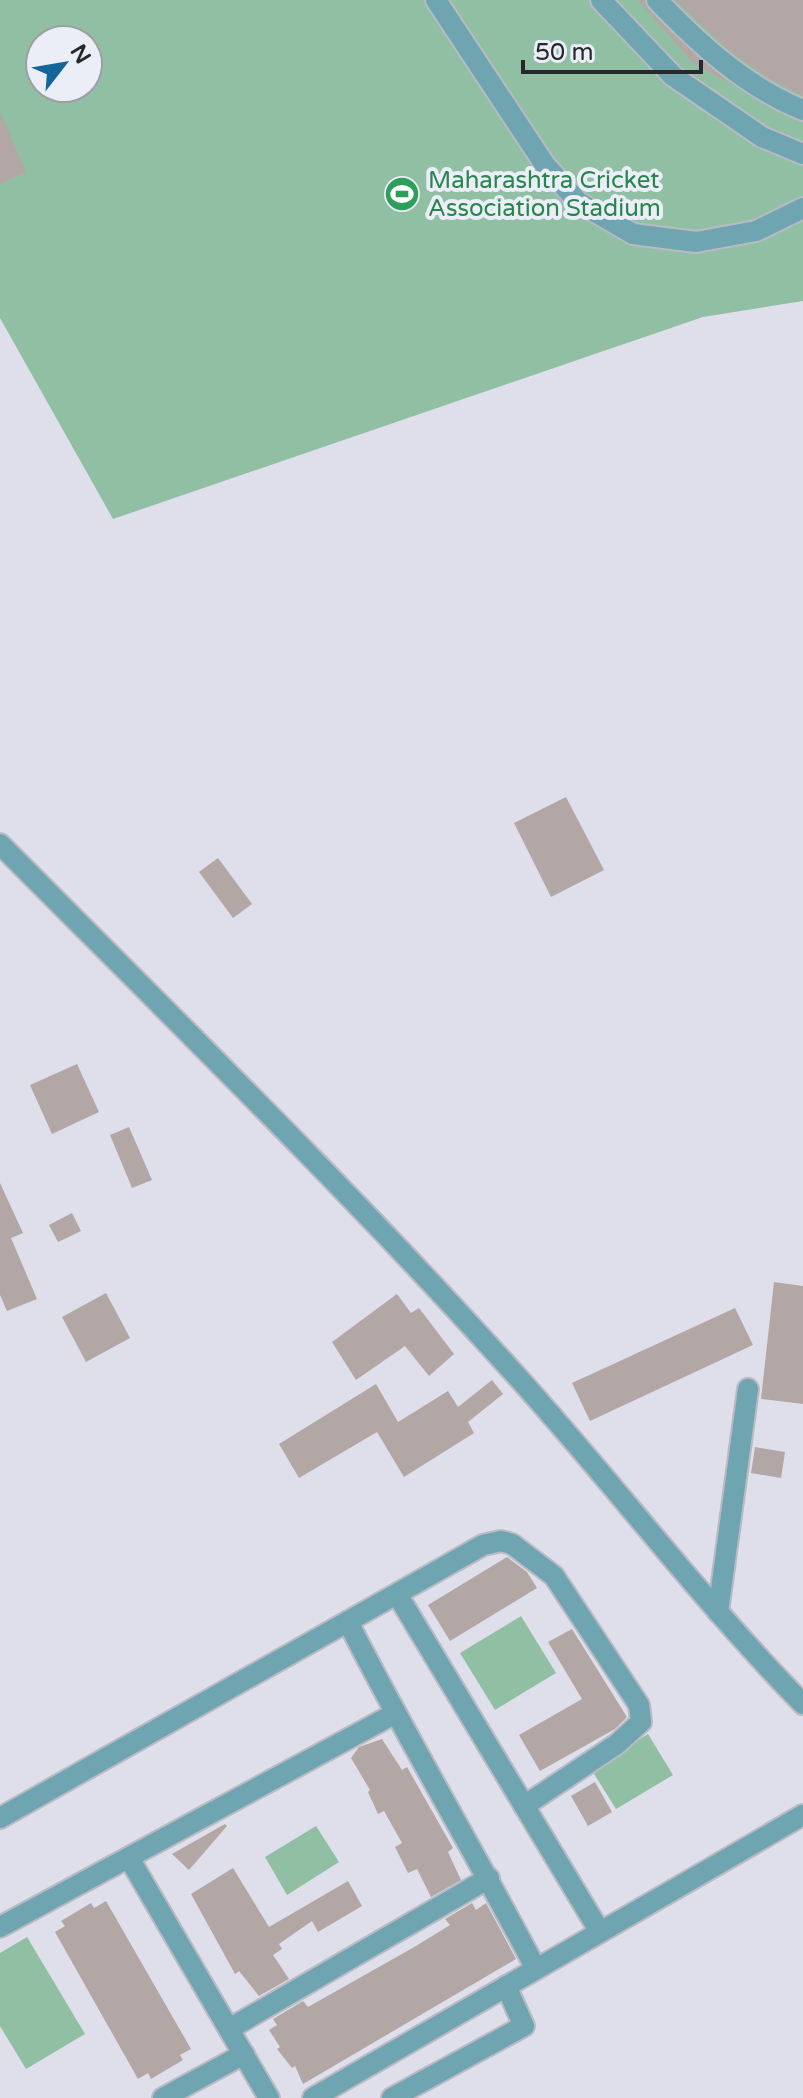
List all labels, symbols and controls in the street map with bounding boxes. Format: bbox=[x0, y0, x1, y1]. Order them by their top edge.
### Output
north arrow bbox=[24, 24, 104, 104]
scale bar bbox=[523, 24, 701, 74]
text: 50 m bbox=[535, 38, 593, 67]
text: N bbox=[65, 40, 96, 68]
place label: Maharashtra Cricket Association Stadium bbox=[428, 166, 661, 223]
sports icon: Maharashtra Cricket Association Stadium bbox=[383, 175, 421, 213]

